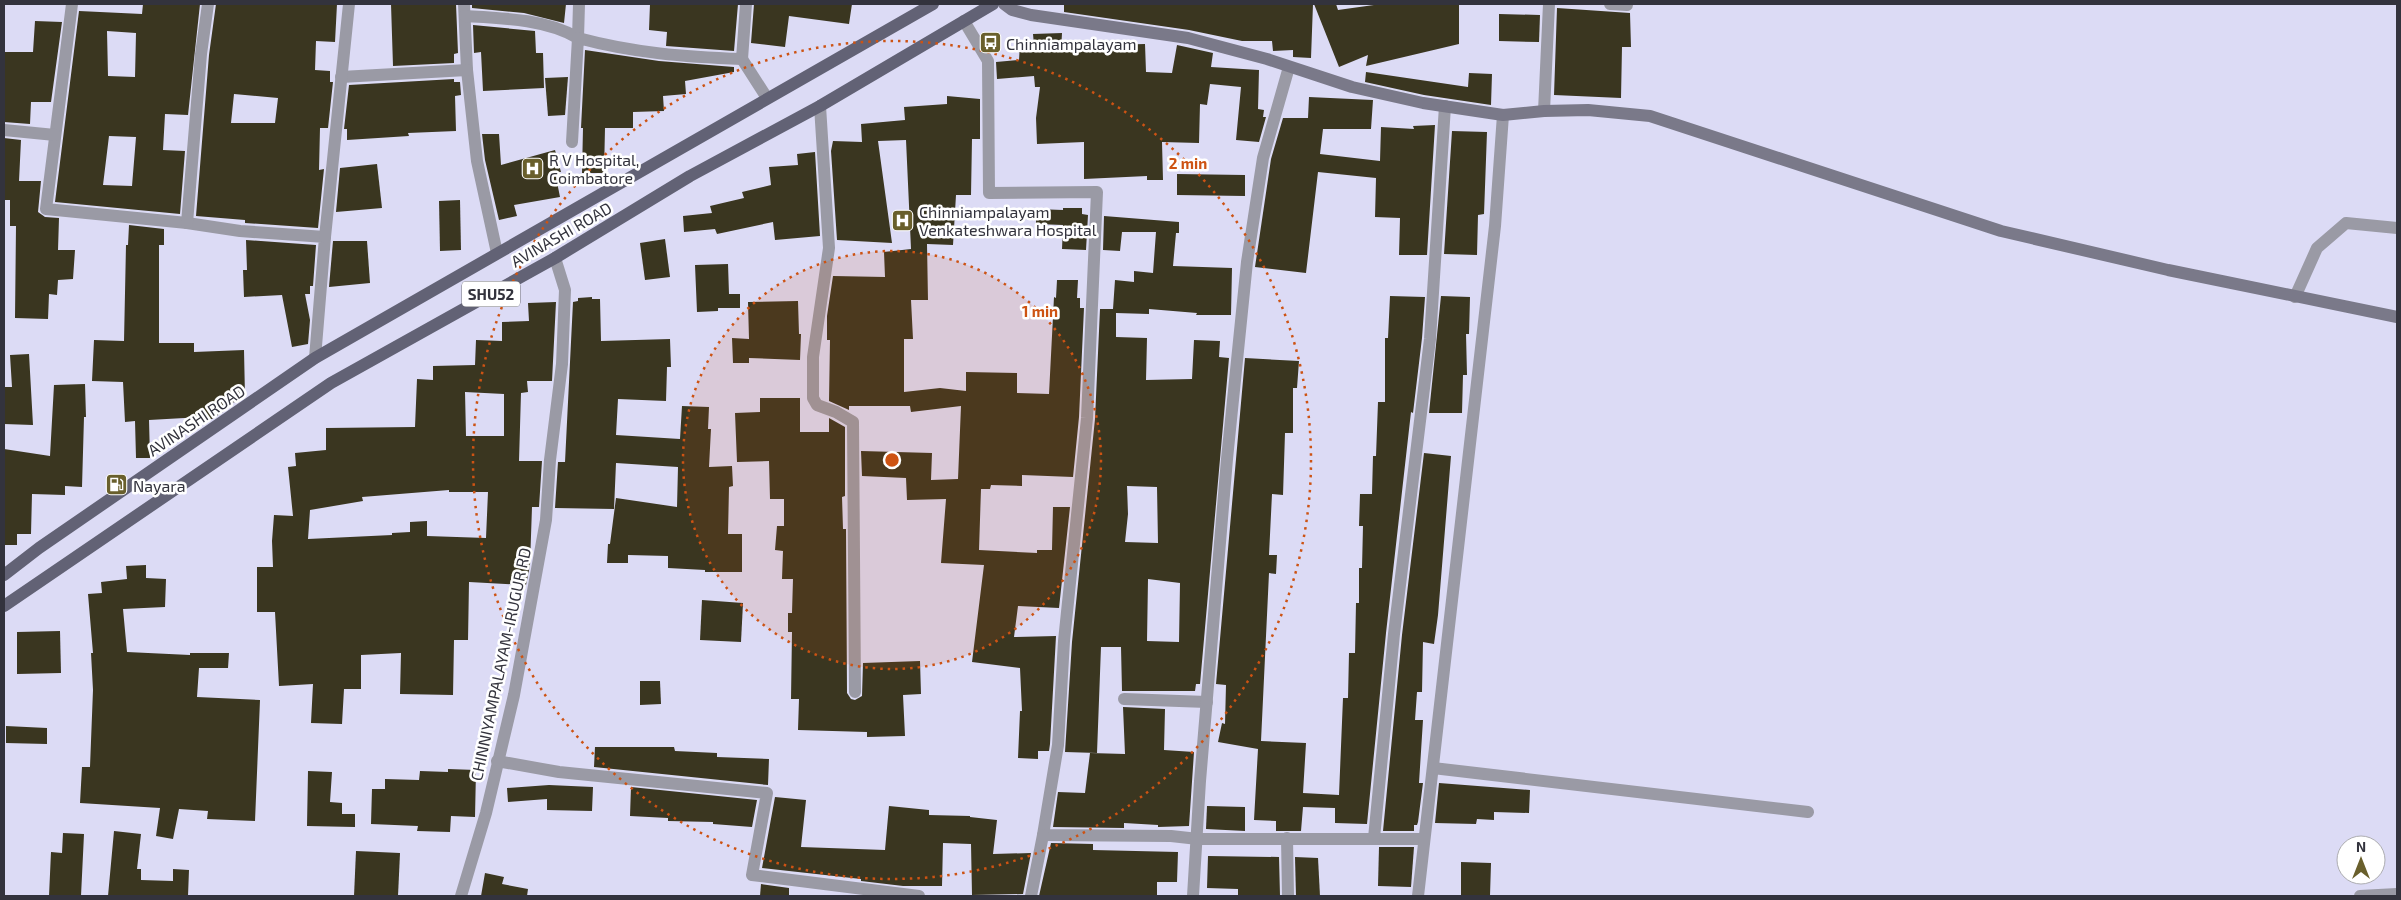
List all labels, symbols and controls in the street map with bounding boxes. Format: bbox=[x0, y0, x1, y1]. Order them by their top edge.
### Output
bus stop icon: Chinniampalayam bbox=[978, 31, 1002, 55]
place label: Chinniampalayam bbox=[1006, 34, 1137, 53]
place label: R V Hospital, Coimbatore bbox=[549, 150, 639, 187]
text: 2 min bbox=[1169, 154, 1207, 172]
hospital icon: R V Hospital, Coimbatore bbox=[521, 156, 545, 180]
street label: AVINASHI ROAD bbox=[507, 197, 615, 271]
place label: Chinniampalayam Venkateshwara Hospital bbox=[919, 202, 1097, 239]
hospital icon: Chinniampalayam Venkateshwara Hospital bbox=[891, 208, 915, 232]
road number: SHU52 bbox=[462, 282, 520, 306]
text: 1 min bbox=[1022, 302, 1058, 320]
street label: AVINASHI ROAD bbox=[144, 381, 248, 459]
centre of rings bbox=[883, 451, 901, 469]
fuel station icon: Nayara bbox=[105, 473, 129, 497]
place label: Nayara bbox=[133, 476, 185, 495]
street label: CHINNIYAMPALAYAM-IRUGUR RD bbox=[466, 546, 534, 782]
north arrow bbox=[2336, 835, 2386, 885]
text: N bbox=[2356, 838, 2366, 855]

